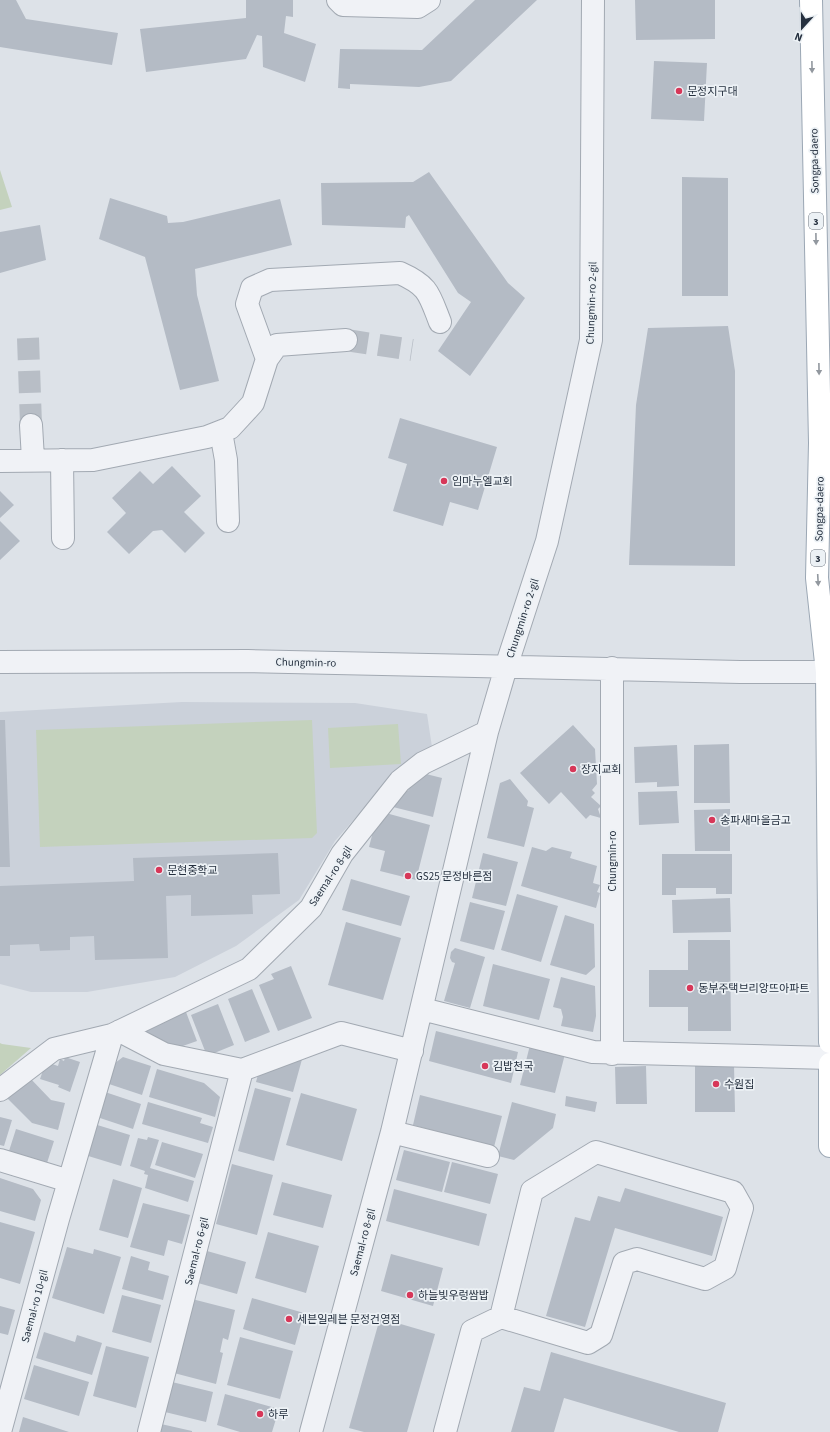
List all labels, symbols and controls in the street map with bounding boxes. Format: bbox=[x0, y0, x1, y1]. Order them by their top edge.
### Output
north arrow bbox=[782, 8, 822, 48]
text: N bbox=[792, 29, 805, 45]
one-way arrow bbox=[809, 61, 816, 73]
place label: 문정지구대 bbox=[687, 84, 738, 99]
marker: 문정지구대 bbox=[674, 86, 684, 96]
street label: Songpa-daero bbox=[806, 128, 823, 194]
road number: 3 bbox=[809, 213, 823, 229]
one-way arrow bbox=[813, 233, 819, 246]
street label: Chungmin-ro 2-gil bbox=[583, 261, 600, 345]
one-way arrow bbox=[816, 363, 822, 376]
place label: 임마누엘교회 bbox=[452, 474, 513, 489]
marker: 임마누엘교회 bbox=[439, 476, 449, 486]
street label: Songpa-daero bbox=[811, 476, 828, 542]
road number: 3 bbox=[811, 550, 825, 566]
one-way arrow bbox=[814, 574, 821, 586]
street label: Chungmin-ro 2-gil bbox=[503, 576, 542, 660]
street label: Chungmin-ro bbox=[275, 654, 337, 671]
place label: 장지교회 bbox=[581, 762, 621, 777]
marker: 장지교회 bbox=[568, 764, 578, 774]
place label: 송파새마을금고 bbox=[720, 813, 791, 828]
marker: 송파새마을금고 bbox=[707, 815, 717, 825]
street label: Chungmin-ro bbox=[605, 831, 620, 891]
street label: Saemal-ro 8-gil bbox=[305, 843, 356, 910]
place label: 문현중학교 bbox=[167, 863, 218, 878]
marker: 문현중학교 bbox=[154, 865, 164, 875]
place label: GS25 문정바른점 bbox=[416, 869, 492, 884]
marker: GS25 문정바른점 bbox=[403, 871, 413, 881]
place label: 동부주택브리앙뜨아파트 bbox=[698, 981, 809, 996]
marker: 동부주택브리앙뜨아파트 bbox=[685, 983, 695, 993]
place label: 김밥천국 bbox=[493, 1059, 533, 1074]
marker: 김밥천국 bbox=[480, 1061, 490, 1071]
place label: 수원집 bbox=[724, 1077, 754, 1092]
marker: 수원집 bbox=[711, 1079, 721, 1089]
street label: Saemal-ro 8-gil bbox=[346, 1206, 379, 1278]
street label: Saemal-ro 6-gil bbox=[181, 1215, 212, 1287]
street label: Saemal-ro 10-gil bbox=[18, 1268, 51, 1344]
place label: 하늘빛우렁쌈밥 bbox=[418, 1288, 489, 1303]
marker: 하늘빛우렁쌈밥 bbox=[405, 1290, 415, 1300]
place label: 세븐일레븐 문정건영점 bbox=[297, 1312, 400, 1327]
marker: 세븐일레븐 문정건영점 bbox=[284, 1314, 294, 1324]
place label: 하루 bbox=[268, 1407, 288, 1422]
marker: 하루 bbox=[255, 1409, 265, 1419]

